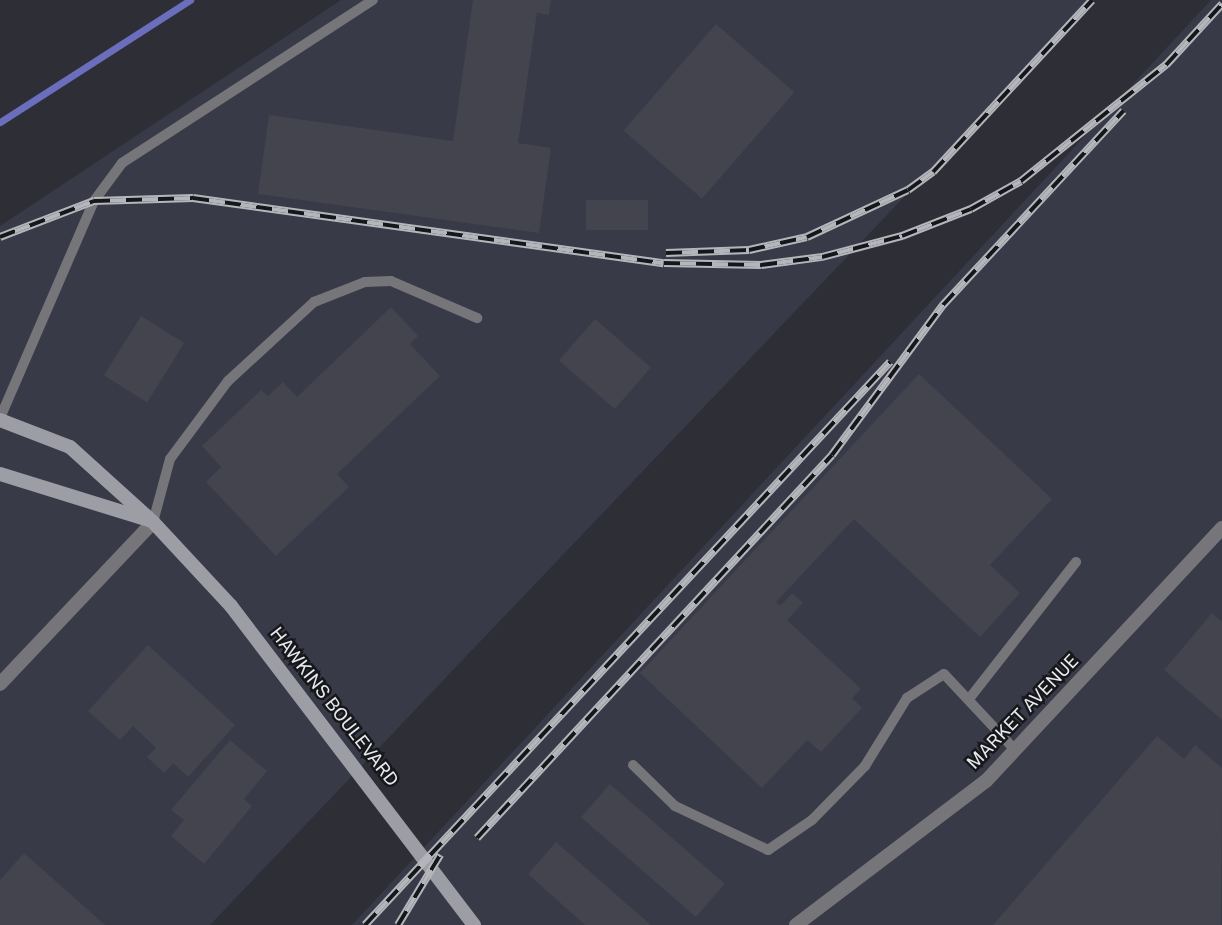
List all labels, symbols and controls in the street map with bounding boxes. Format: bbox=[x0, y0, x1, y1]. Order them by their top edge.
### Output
street label: HAWKINS BOULEVARD bbox=[265, 623, 403, 791]
street label: MARKET AVENUE bbox=[963, 650, 1083, 774]

